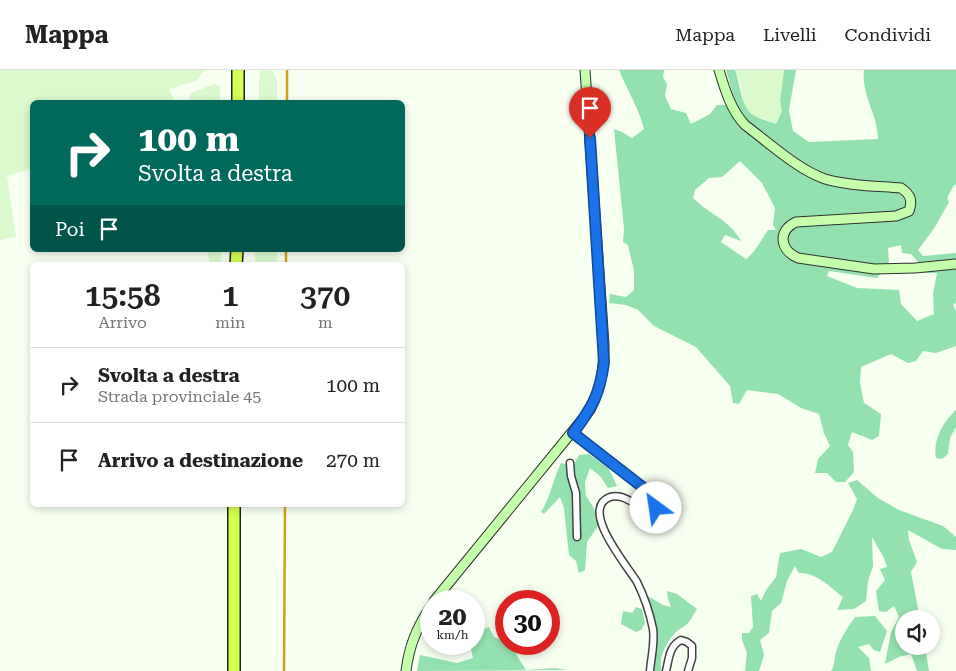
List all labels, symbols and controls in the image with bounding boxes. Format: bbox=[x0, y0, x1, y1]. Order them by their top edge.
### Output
text: Mappa bbox=[25, 21, 109, 49]
text: Mappa bbox=[675, 24, 735, 45]
text: Livelli bbox=[763, 24, 817, 45]
text: Condividi bbox=[845, 24, 931, 45]
pin bbox=[569, 87, 611, 138]
icon: arrive bbox=[576, 94, 604, 122]
text: 100 m bbox=[138, 119, 239, 160]
icon: right bbox=[55, 120, 120, 185]
text: Svolta a destra bbox=[138, 161, 293, 186]
icon: arrive bbox=[95, 215, 123, 243]
text: Poi bbox=[55, 218, 85, 241]
text: 15:58 bbox=[85, 278, 161, 313]
text: 1 bbox=[222, 278, 239, 313]
text: 370 bbox=[300, 278, 350, 313]
text: Arrivo bbox=[99, 313, 147, 332]
text: min bbox=[215, 313, 245, 332]
text: m bbox=[318, 313, 332, 332]
text: Svolta a destra bbox=[98, 364, 240, 387]
icon: right bbox=[55, 371, 83, 399]
text: 100 m bbox=[326, 374, 380, 397]
text: Strada provinciale 45 bbox=[98, 387, 261, 406]
icon: arrive bbox=[55, 446, 83, 474]
text: Arrivo a destinazione bbox=[98, 449, 303, 472]
text: 270 m bbox=[326, 449, 380, 472]
position arrow bbox=[629, 481, 681, 533]
speed limit sign: 30 bbox=[495, 590, 560, 655]
text: 20 bbox=[438, 602, 467, 631]
map controls bbox=[895, 610, 940, 655]
button: sound bbox=[895, 610, 940, 655]
text: km/h bbox=[436, 628, 469, 642]

